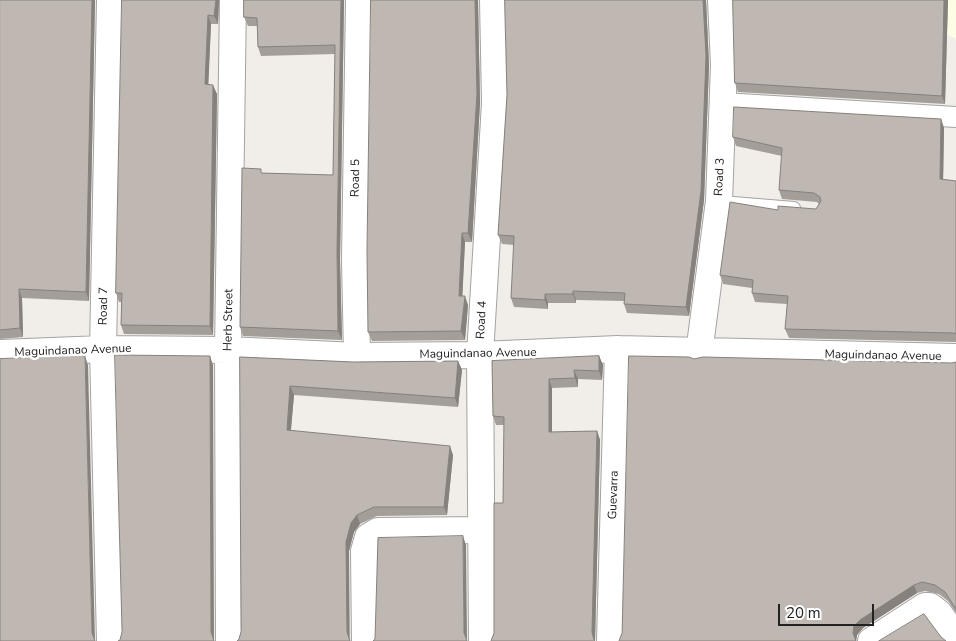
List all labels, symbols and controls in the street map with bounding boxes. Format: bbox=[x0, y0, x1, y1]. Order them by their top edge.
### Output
street label: Road 3 bbox=[712, 158, 728, 196]
street label: Road 5 bbox=[348, 159, 364, 197]
street label: Road 7 bbox=[96, 287, 112, 325]
street label: Herb Street bbox=[221, 289, 237, 351]
street label: Road 4 bbox=[474, 301, 490, 339]
street label: Maguindanao Avenue bbox=[14, 342, 132, 360]
street label: Maguindanao Avenue bbox=[419, 346, 537, 362]
street label: Maguindanao Avenue bbox=[824, 348, 942, 364]
street label: Guevarra bbox=[606, 470, 622, 520]
scale bar bbox=[781, 594, 877, 626]
text: 20 m bbox=[786, 603, 821, 623]

